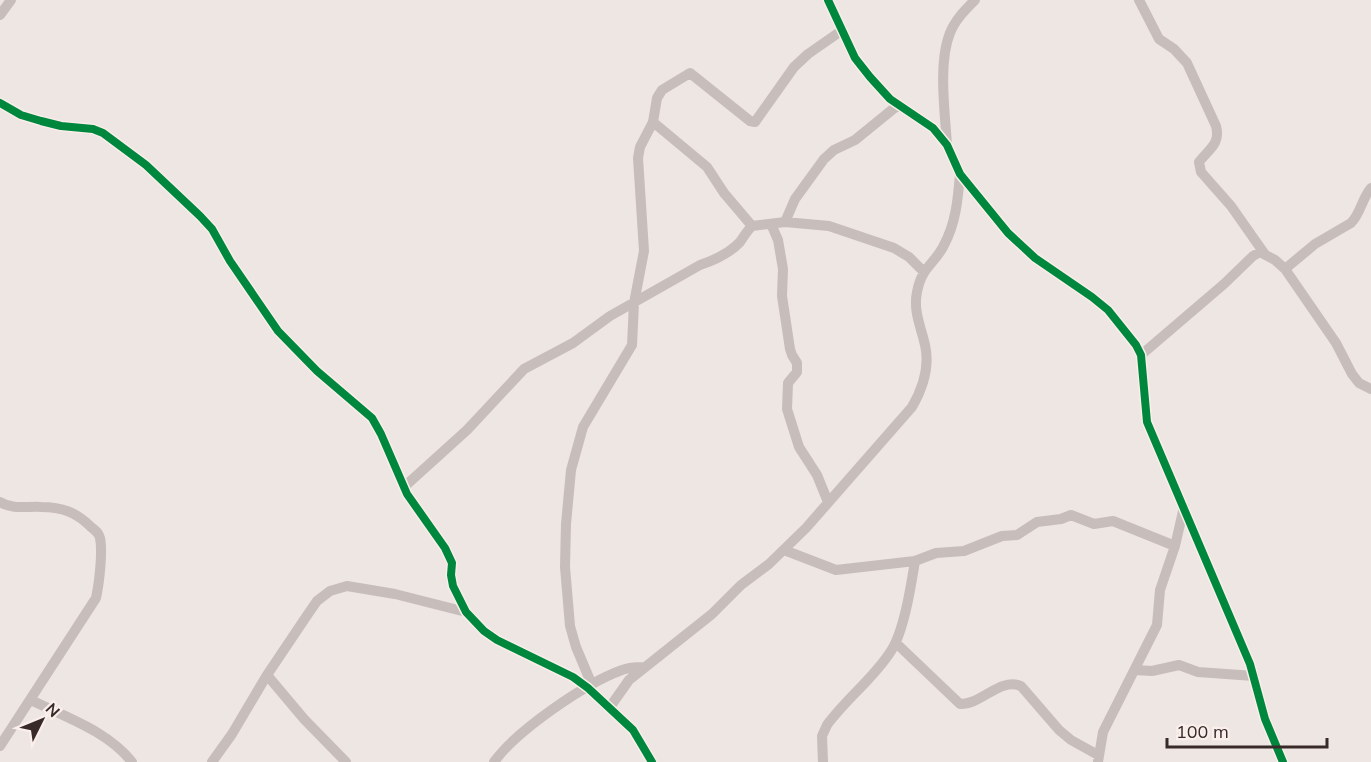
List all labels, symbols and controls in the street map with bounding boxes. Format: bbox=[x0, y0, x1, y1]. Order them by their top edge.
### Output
north arrow bbox=[12, 690, 72, 750]
text: N bbox=[42, 699, 64, 721]
scale bar bbox=[1167, 711, 1328, 749]
text: 100 m bbox=[1176, 720, 1229, 743]

